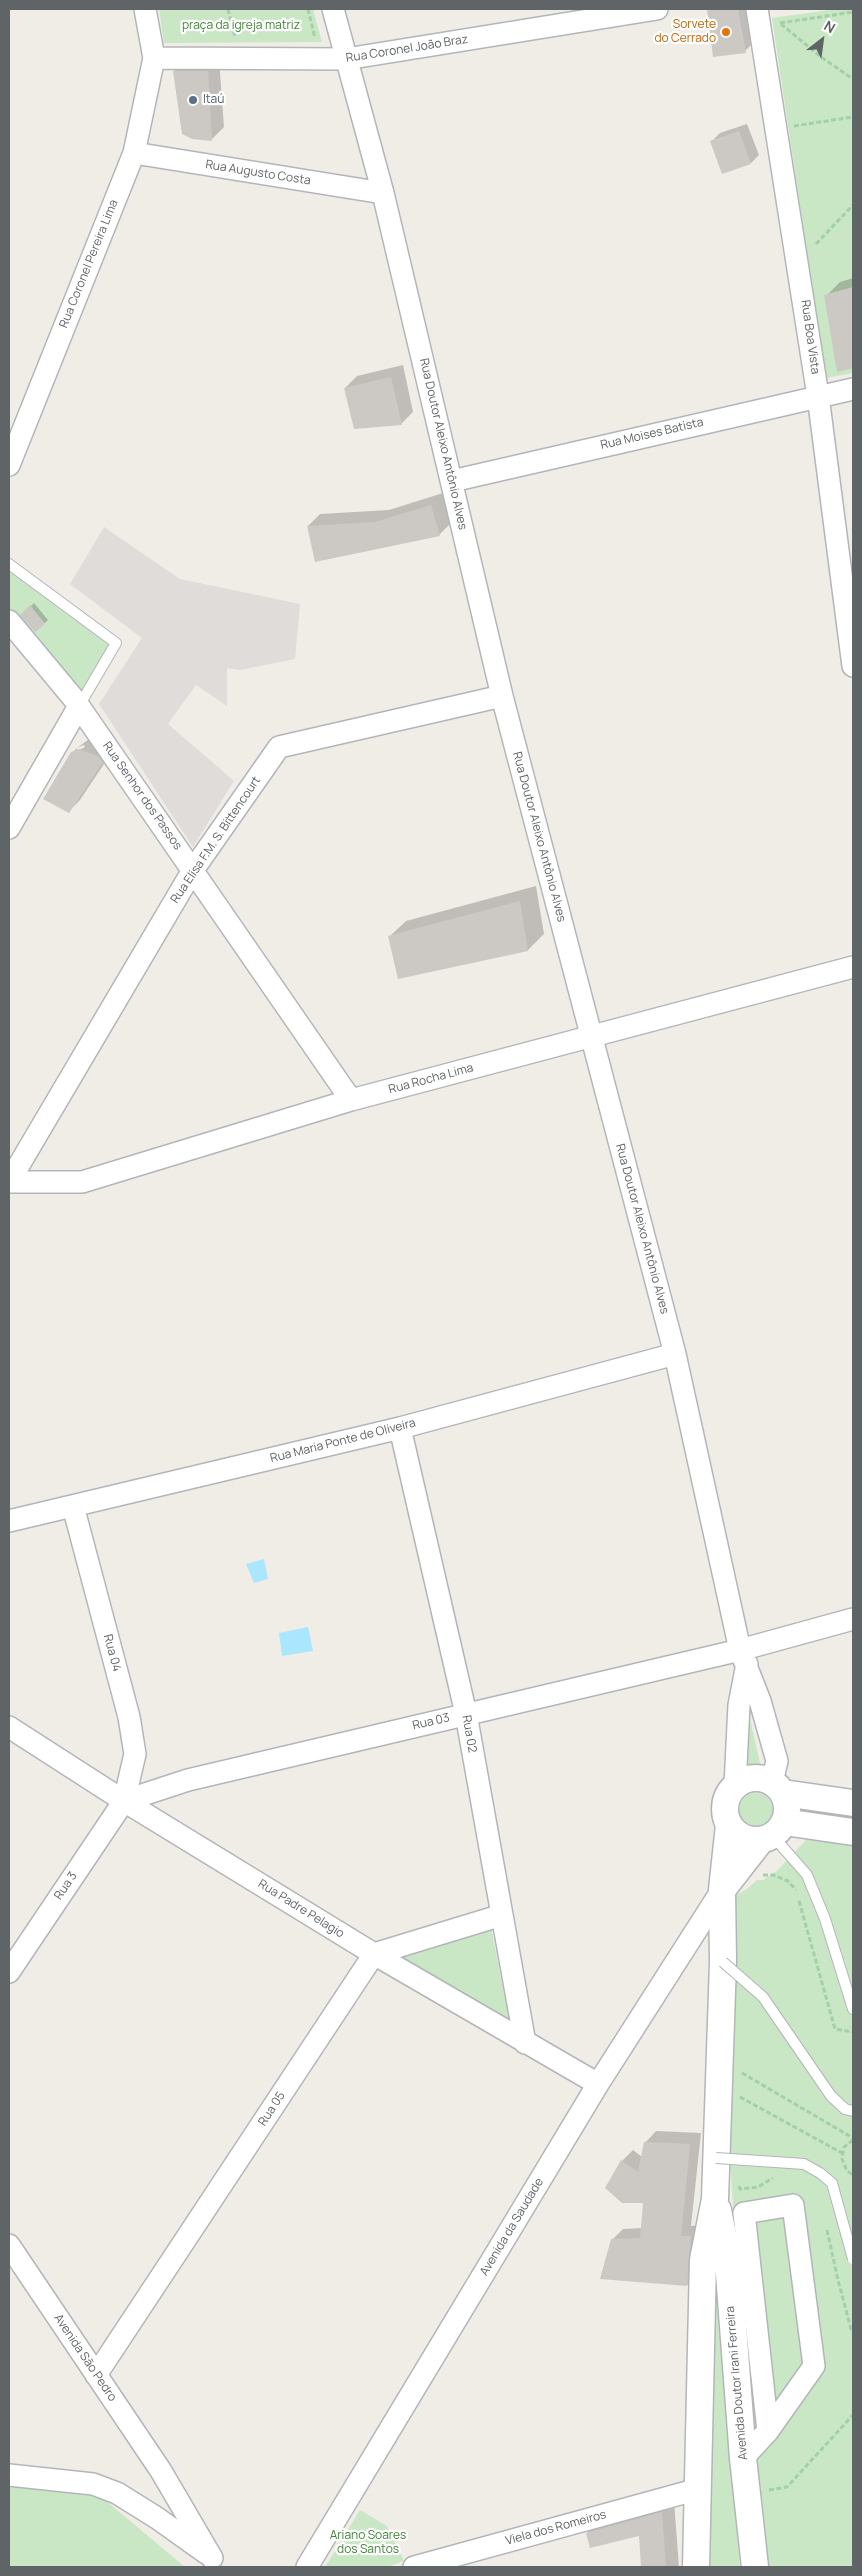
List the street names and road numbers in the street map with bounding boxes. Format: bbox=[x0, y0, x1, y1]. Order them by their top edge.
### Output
street label: Rua Coronel João Braz bbox=[345, 32, 469, 66]
street label: Rua Augusto Costa bbox=[204, 158, 312, 188]
street label: Rua Coronel Pereira Lima bbox=[57, 198, 121, 330]
street label: Rua Boa Vista bbox=[798, 299, 822, 375]
street label: Rua Doutor Aleixo Antônio Alves bbox=[416, 357, 470, 531]
street label: Rua Moises Batista bbox=[599, 415, 705, 453]
street label: Rua Senhor dos Passos bbox=[99, 739, 185, 853]
street label: Rua Doutor Aleixo Antônio Alves bbox=[509, 750, 569, 924]
street label: Rua Elisa F.M. S. Bittencourt bbox=[168, 774, 264, 906]
street label: Rua Rocha Lima bbox=[387, 1061, 475, 1097]
street label: Rua Doutor Aleixo Antônio Alves bbox=[612, 1142, 672, 1316]
street label: Rua Maria Ponte de Oliveira bbox=[269, 1416, 417, 1466]
street label: Rua 04 bbox=[100, 1633, 124, 1673]
street label: Rua 03 bbox=[411, 1711, 451, 1733]
street label: Rua 02 bbox=[459, 1714, 479, 1754]
street label: Rua 3 bbox=[52, 1869, 80, 1903]
street label: Rua Padre Pelagio bbox=[255, 1877, 347, 1941]
street label: Rua 05 bbox=[256, 2089, 288, 2129]
street label: Avenida da Saudade bbox=[477, 2176, 547, 2278]
street label: Avenida Doutor Irani Ferreira bbox=[723, 2305, 751, 2461]
street label: Avenida São Pedro bbox=[50, 2312, 120, 2404]
street label: Viela dos Romeiros bbox=[504, 2508, 608, 2548]

